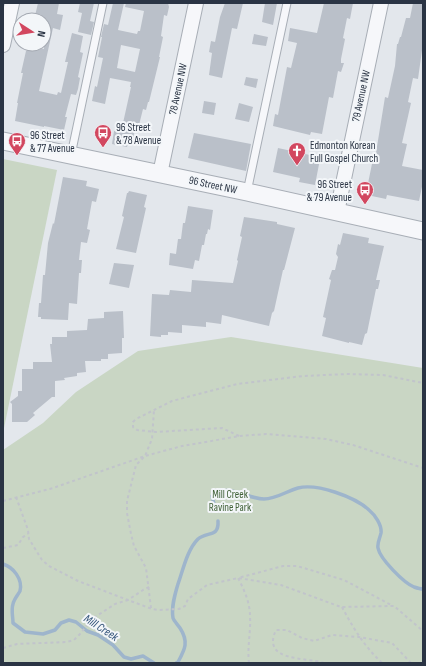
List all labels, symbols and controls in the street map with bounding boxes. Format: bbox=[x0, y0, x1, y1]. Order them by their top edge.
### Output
north arrow bbox=[12, 12, 52, 52]
text: N bbox=[34, 30, 48, 38]
street label: 78 Avenue NW bbox=[166, 62, 190, 116]
street label: 79 Avenue NW bbox=[349, 69, 373, 123]
place label: 96 Street & 78 Avenue bbox=[116, 121, 161, 147]
bus stop icon: 96 Street & 78 Avenue bbox=[93, 123, 113, 148]
place label: 96 Street & 77 Avenue bbox=[30, 129, 75, 155]
bus stop icon: 96 Street & 77 Avenue bbox=[7, 131, 27, 156]
place label: Edmonton Korean Full Gospel Church bbox=[310, 139, 378, 165]
church icon: Edmonton Korean Full Gospel Church bbox=[287, 141, 307, 166]
street label: 96 Street NW bbox=[188, 174, 238, 196]
place label: 96 Street & 79 Avenue bbox=[307, 178, 353, 204]
bus stop icon: 96 Street & 79 Avenue bbox=[355, 180, 375, 205]
park label: Mill Creek Ravine Park bbox=[209, 488, 252, 514]
water label: Mill Creek bbox=[81, 611, 122, 645]

